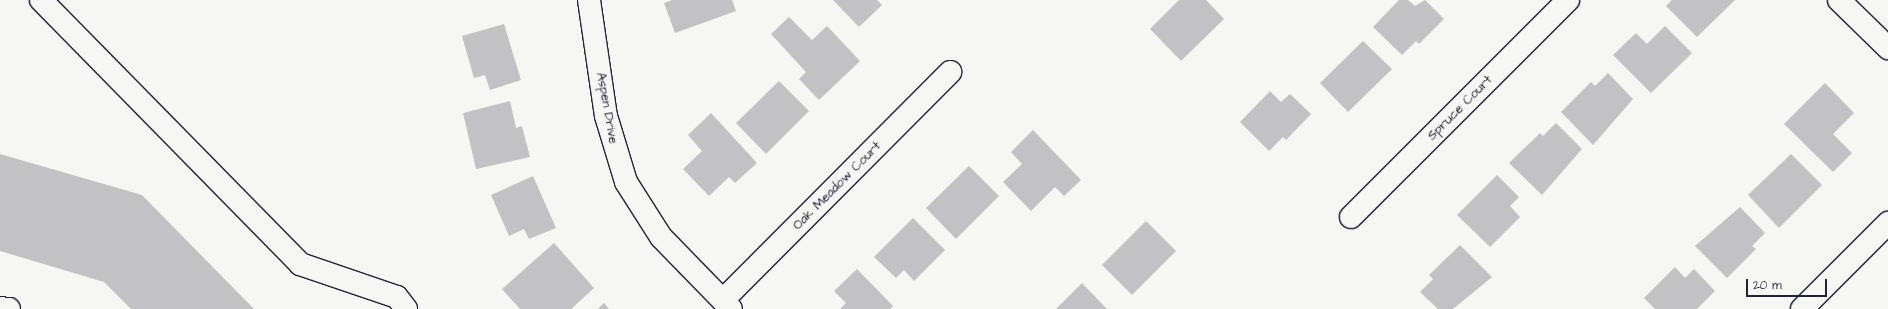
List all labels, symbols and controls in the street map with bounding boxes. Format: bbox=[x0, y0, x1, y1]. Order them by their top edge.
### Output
street label: Aspen Drive bbox=[593, 71, 621, 145]
street label: Spruce Court bbox=[1424, 72, 1496, 144]
street label: Oak Meadow Court bbox=[790, 139, 884, 233]
scale bar bbox=[1748, 271, 1829, 297]
text: 20 m bbox=[1753, 277, 1782, 294]

